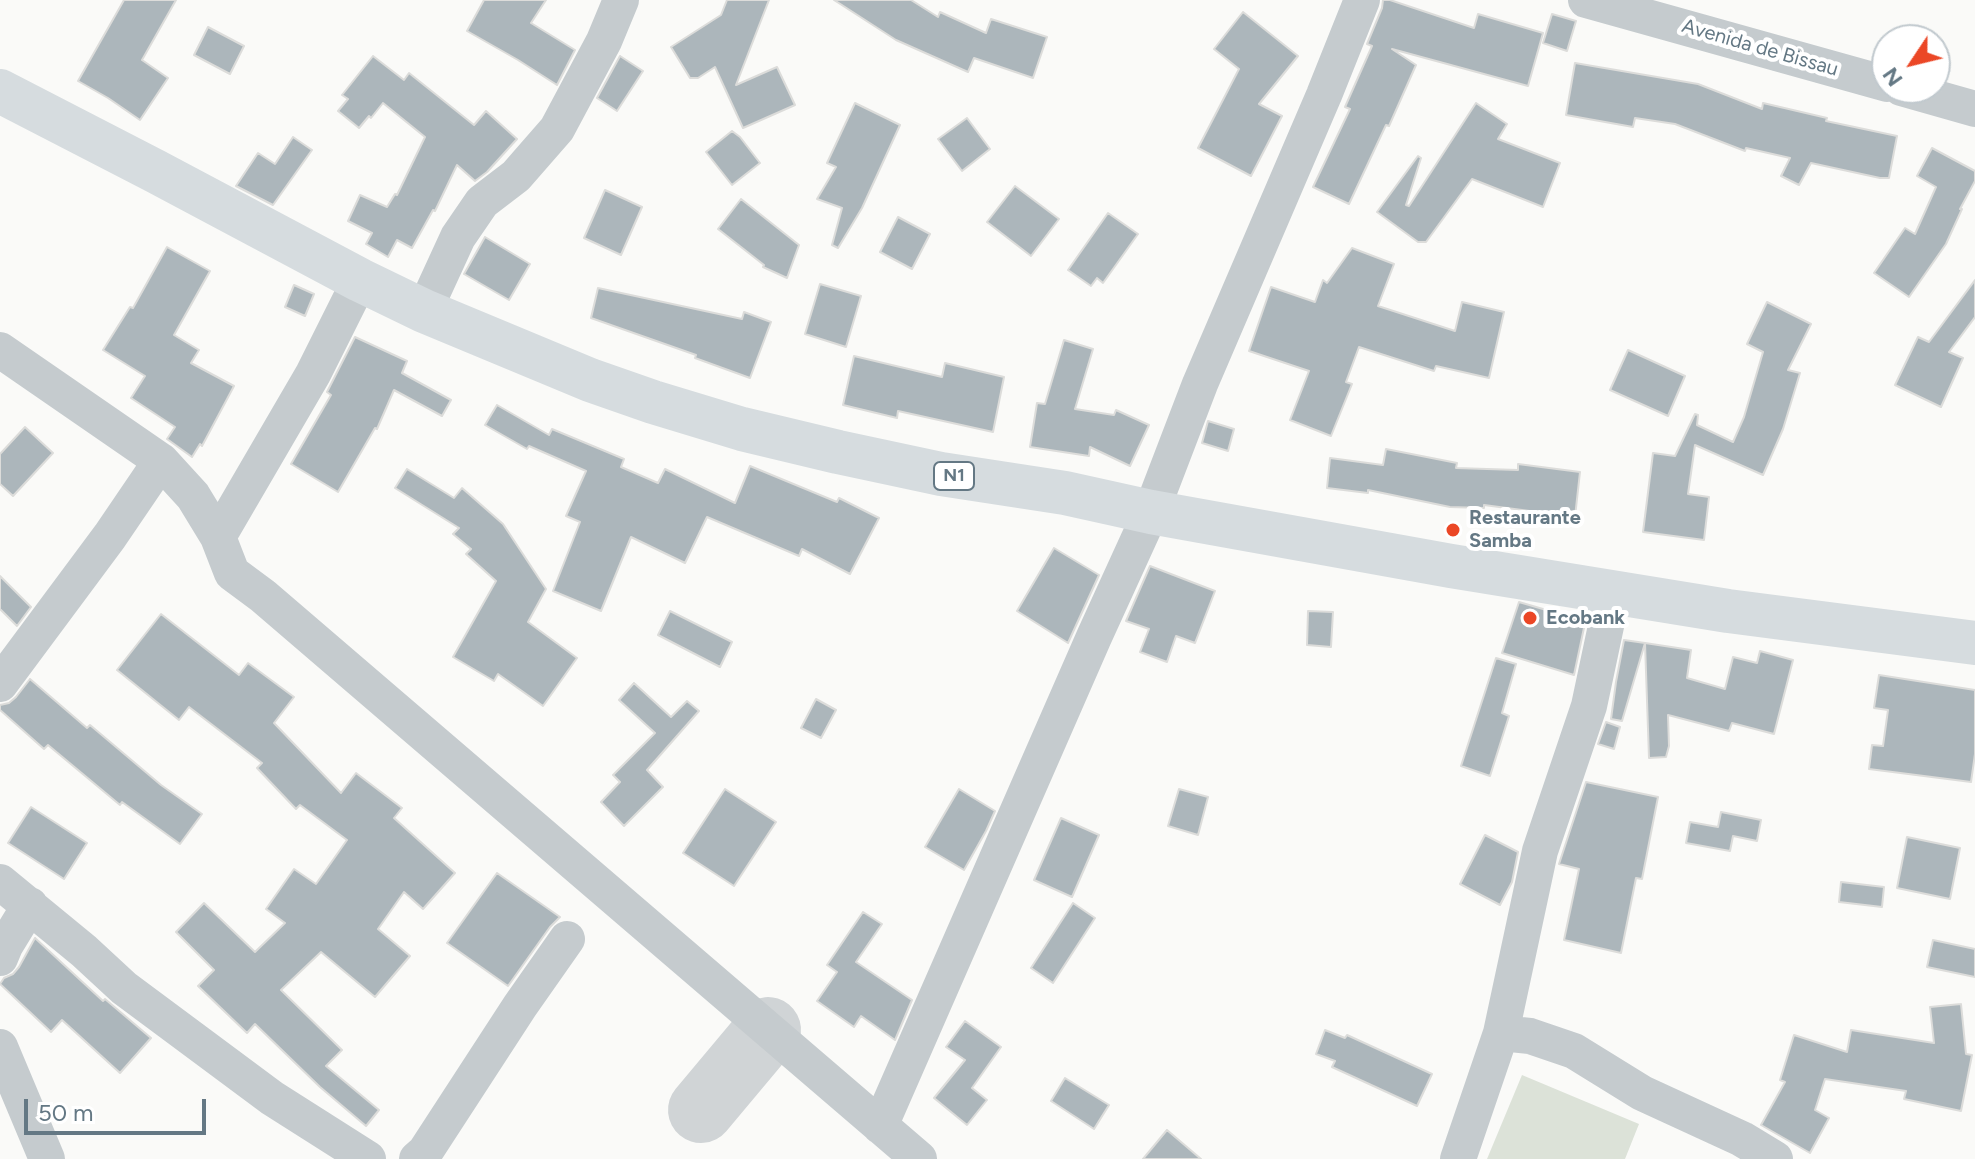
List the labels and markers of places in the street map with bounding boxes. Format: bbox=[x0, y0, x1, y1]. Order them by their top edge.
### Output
place label: Restaurante Samba bbox=[1469, 506, 1581, 553]
marker: Restaurante Samba bbox=[1444, 521, 1462, 539]
place label: Ecobank bbox=[1546, 606, 1625, 630]
marker: Ecobank bbox=[1521, 609, 1539, 627]

